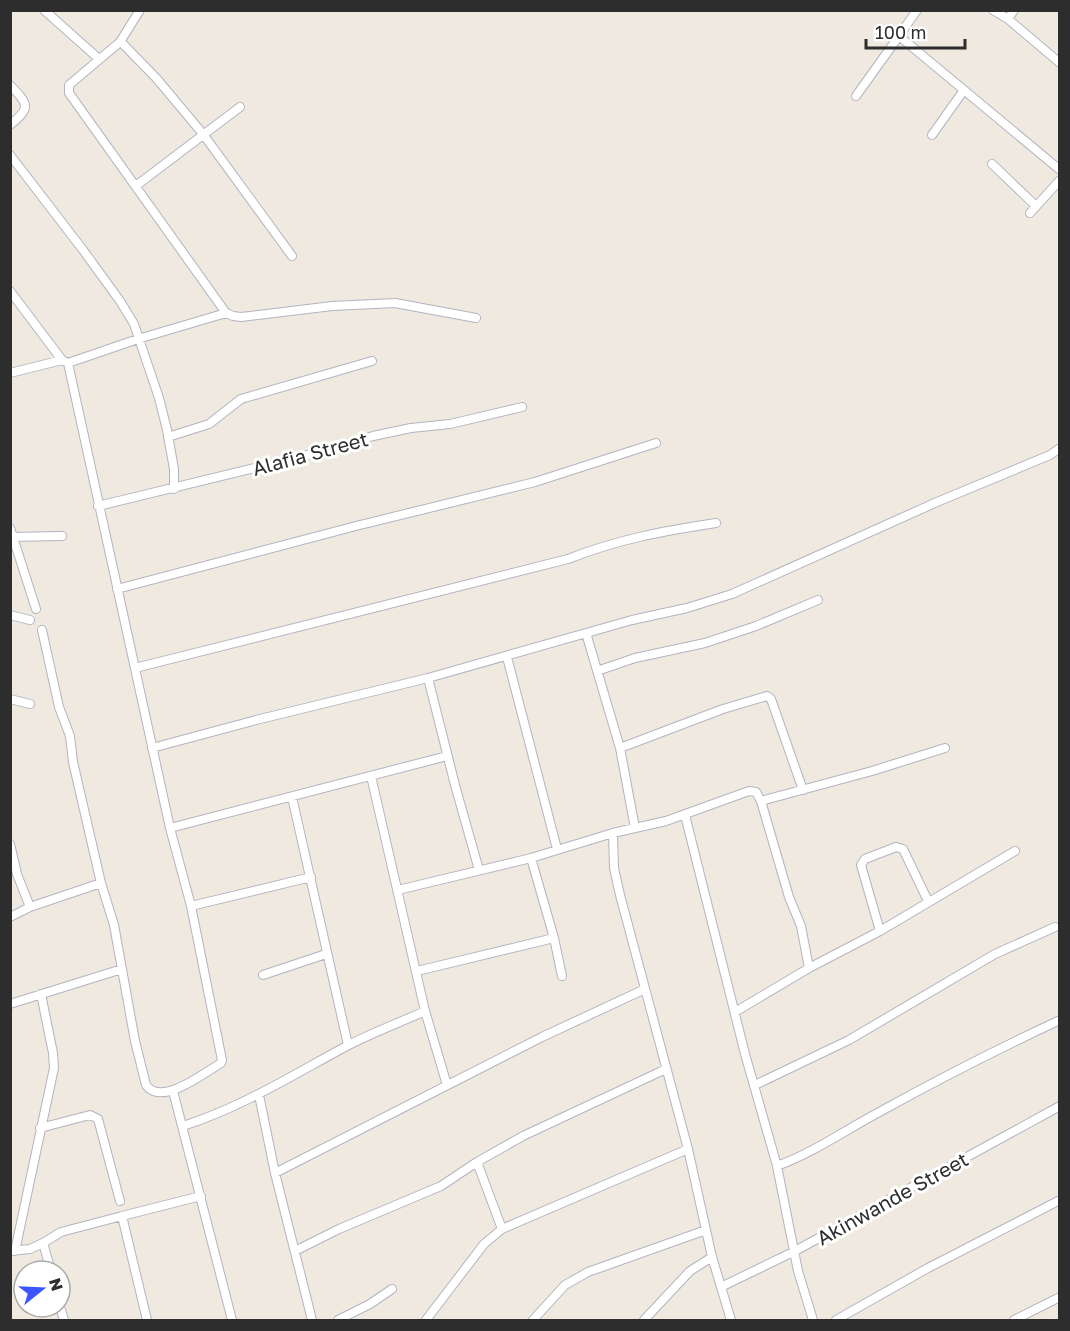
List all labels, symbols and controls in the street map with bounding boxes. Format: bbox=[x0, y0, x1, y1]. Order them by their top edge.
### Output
scale bar bbox=[866, 12, 965, 50]
text: 100 m bbox=[875, 21, 926, 43]
street label: Alafia Street bbox=[249, 426, 371, 480]
street label: Akinwande Street bbox=[812, 1146, 972, 1250]
north arrow bbox=[12, 1259, 72, 1319]
text: N bbox=[45, 1275, 68, 1293]

